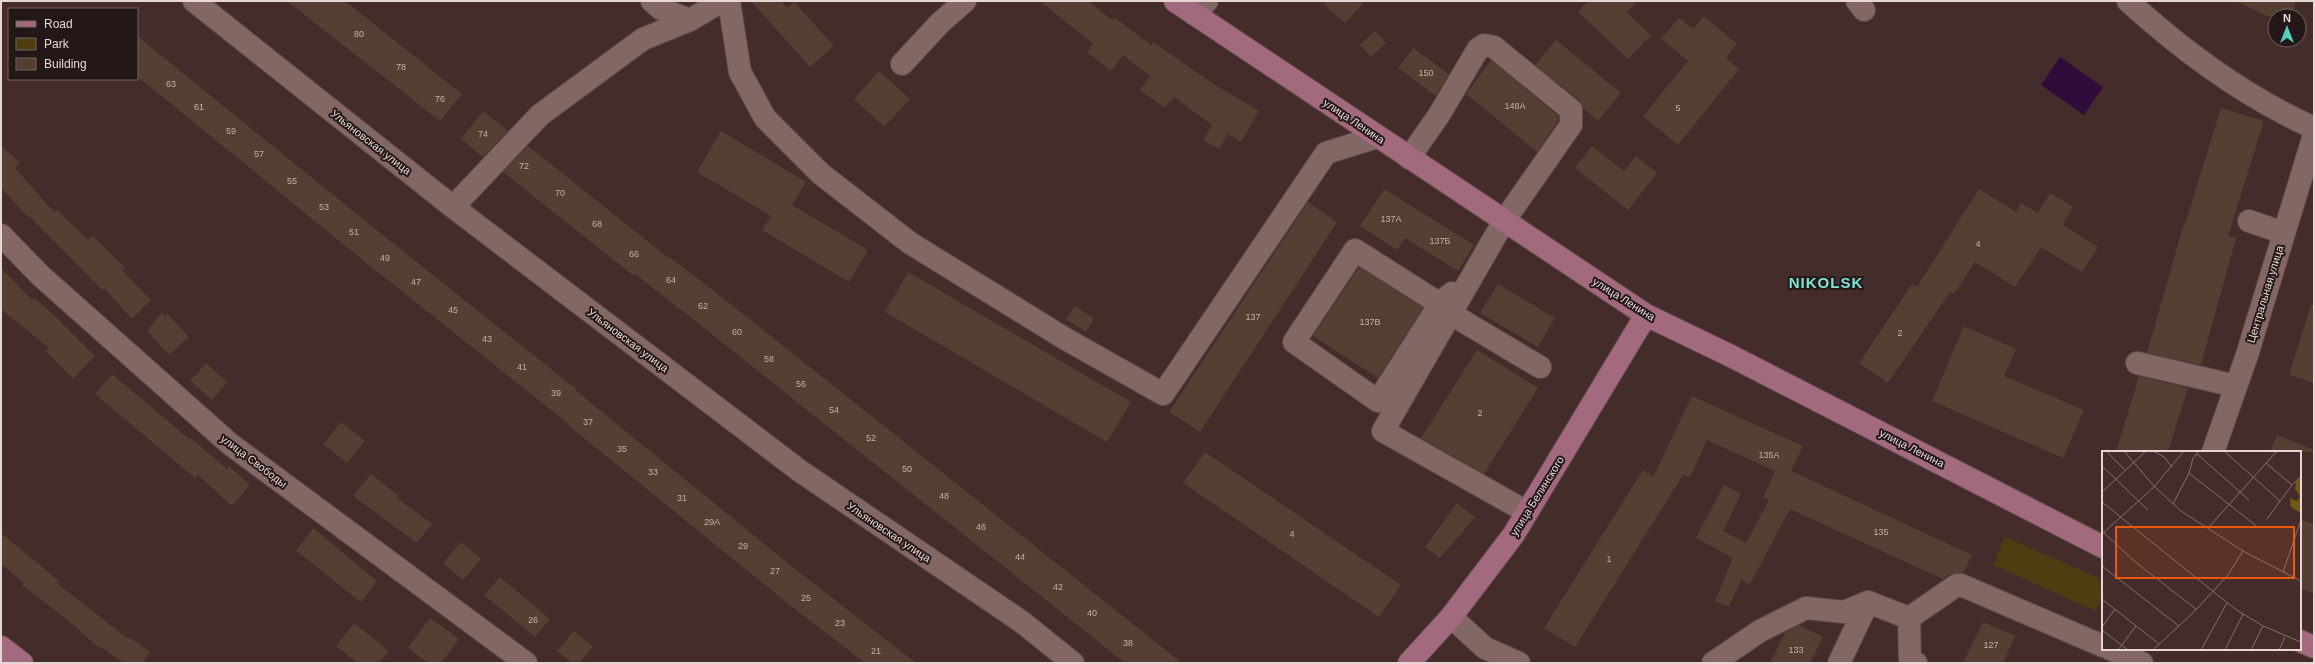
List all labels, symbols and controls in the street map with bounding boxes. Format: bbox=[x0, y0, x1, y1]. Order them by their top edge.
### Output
legend bbox=[8, 8, 138, 80]
north arrow bbox=[2267, 8, 2307, 48]
text: N bbox=[2283, 12, 2291, 24]
text: Road bbox=[44, 17, 73, 31]
house number: 80 bbox=[354, 29, 364, 39]
text: Park bbox=[44, 37, 70, 51]
text: Building bbox=[44, 57, 87, 71]
house number: 78 bbox=[396, 62, 406, 72]
house number: 150 bbox=[1418, 68, 1434, 78]
house number: 63 bbox=[166, 79, 176, 89]
house number: 76 bbox=[435, 94, 445, 104]
street label: улица Ленина bbox=[1321, 96, 1388, 146]
house number: 148А bbox=[1504, 101, 1526, 111]
house number: 61 bbox=[194, 102, 204, 112]
house number: 5 bbox=[1675, 103, 1681, 113]
street label: Ульяновская улица bbox=[329, 107, 414, 177]
house number: 59 bbox=[226, 126, 236, 136]
house number: 74 bbox=[478, 129, 488, 139]
house number: 57 bbox=[254, 149, 264, 159]
house number: 72 bbox=[519, 161, 529, 171]
house number: 55 bbox=[287, 176, 297, 186]
house number: 70 bbox=[555, 188, 565, 198]
house number: 53 bbox=[319, 202, 329, 212]
house number: 137А bbox=[1380, 214, 1402, 224]
house number: 68 bbox=[592, 219, 602, 229]
house number: 51 bbox=[349, 227, 359, 237]
house number: 137Б bbox=[1430, 236, 1451, 246]
house number: 4 bbox=[1975, 239, 1981, 249]
street label: Центральная улица bbox=[2244, 243, 2286, 344]
house number: 66 bbox=[629, 249, 639, 259]
house number: 49 bbox=[380, 253, 390, 263]
district label: NIKOLSK bbox=[1789, 274, 1863, 291]
house number: 64 bbox=[666, 275, 676, 285]
street label: улица Ленина bbox=[1591, 275, 1658, 323]
house number: 47 bbox=[411, 277, 421, 287]
house number: 62 bbox=[698, 301, 708, 311]
house number: 45 bbox=[448, 305, 458, 315]
street label: Ульяновская улица bbox=[585, 306, 672, 375]
house number: 137 bbox=[1245, 312, 1261, 322]
house number: 137В bbox=[1359, 317, 1381, 327]
house number: 60 bbox=[732, 327, 742, 337]
house number: 2 bbox=[1897, 328, 1903, 338]
house number: 43 bbox=[482, 334, 492, 344]
house number: 58 bbox=[764, 354, 774, 364]
house number: 41 bbox=[517, 362, 527, 372]
house number: 56 bbox=[796, 379, 806, 389]
house number: 39 bbox=[551, 388, 561, 398]
house number: 54 bbox=[829, 405, 839, 415]
house number: 2 bbox=[1477, 408, 1483, 418]
house number: 37 bbox=[583, 417, 593, 427]
street label: улица Ленина bbox=[1878, 427, 1947, 470]
street label: улица Свободы bbox=[219, 432, 289, 490]
house number: 52 bbox=[866, 433, 876, 443]
house number: 35 bbox=[617, 444, 627, 454]
house number: 135А bbox=[1758, 450, 1780, 460]
inset map bbox=[2102, 451, 2301, 650]
street label: улица Белинского bbox=[1508, 454, 1566, 538]
house number: 50 bbox=[902, 464, 912, 474]
house number: 33 bbox=[648, 467, 658, 477]
house number: 48 bbox=[939, 491, 949, 501]
house number: 31 bbox=[677, 493, 687, 503]
street label: Ульяновская улица bbox=[845, 500, 934, 565]
house number: 29А bbox=[704, 517, 720, 527]
house number: 46 bbox=[976, 522, 986, 532]
house number: 135 bbox=[1873, 527, 1889, 537]
house number: 4 bbox=[1289, 529, 1295, 539]
house number: 29 bbox=[738, 541, 748, 551]
house number: 44 bbox=[1015, 552, 1025, 562]
house number: 1 bbox=[1606, 554, 1612, 564]
house number: 27 bbox=[770, 566, 780, 576]
house number: 42 bbox=[1053, 582, 1063, 592]
house number: 25 bbox=[801, 593, 811, 603]
house number: 40 bbox=[1087, 608, 1097, 618]
house number: 26 bbox=[528, 615, 538, 625]
house number: 23 bbox=[835, 618, 845, 628]
house number: 38 bbox=[1123, 638, 1133, 648]
house number: 127 bbox=[1983, 640, 1999, 650]
house number: 133 bbox=[1788, 645, 1804, 655]
house number: 21 bbox=[871, 646, 881, 656]

